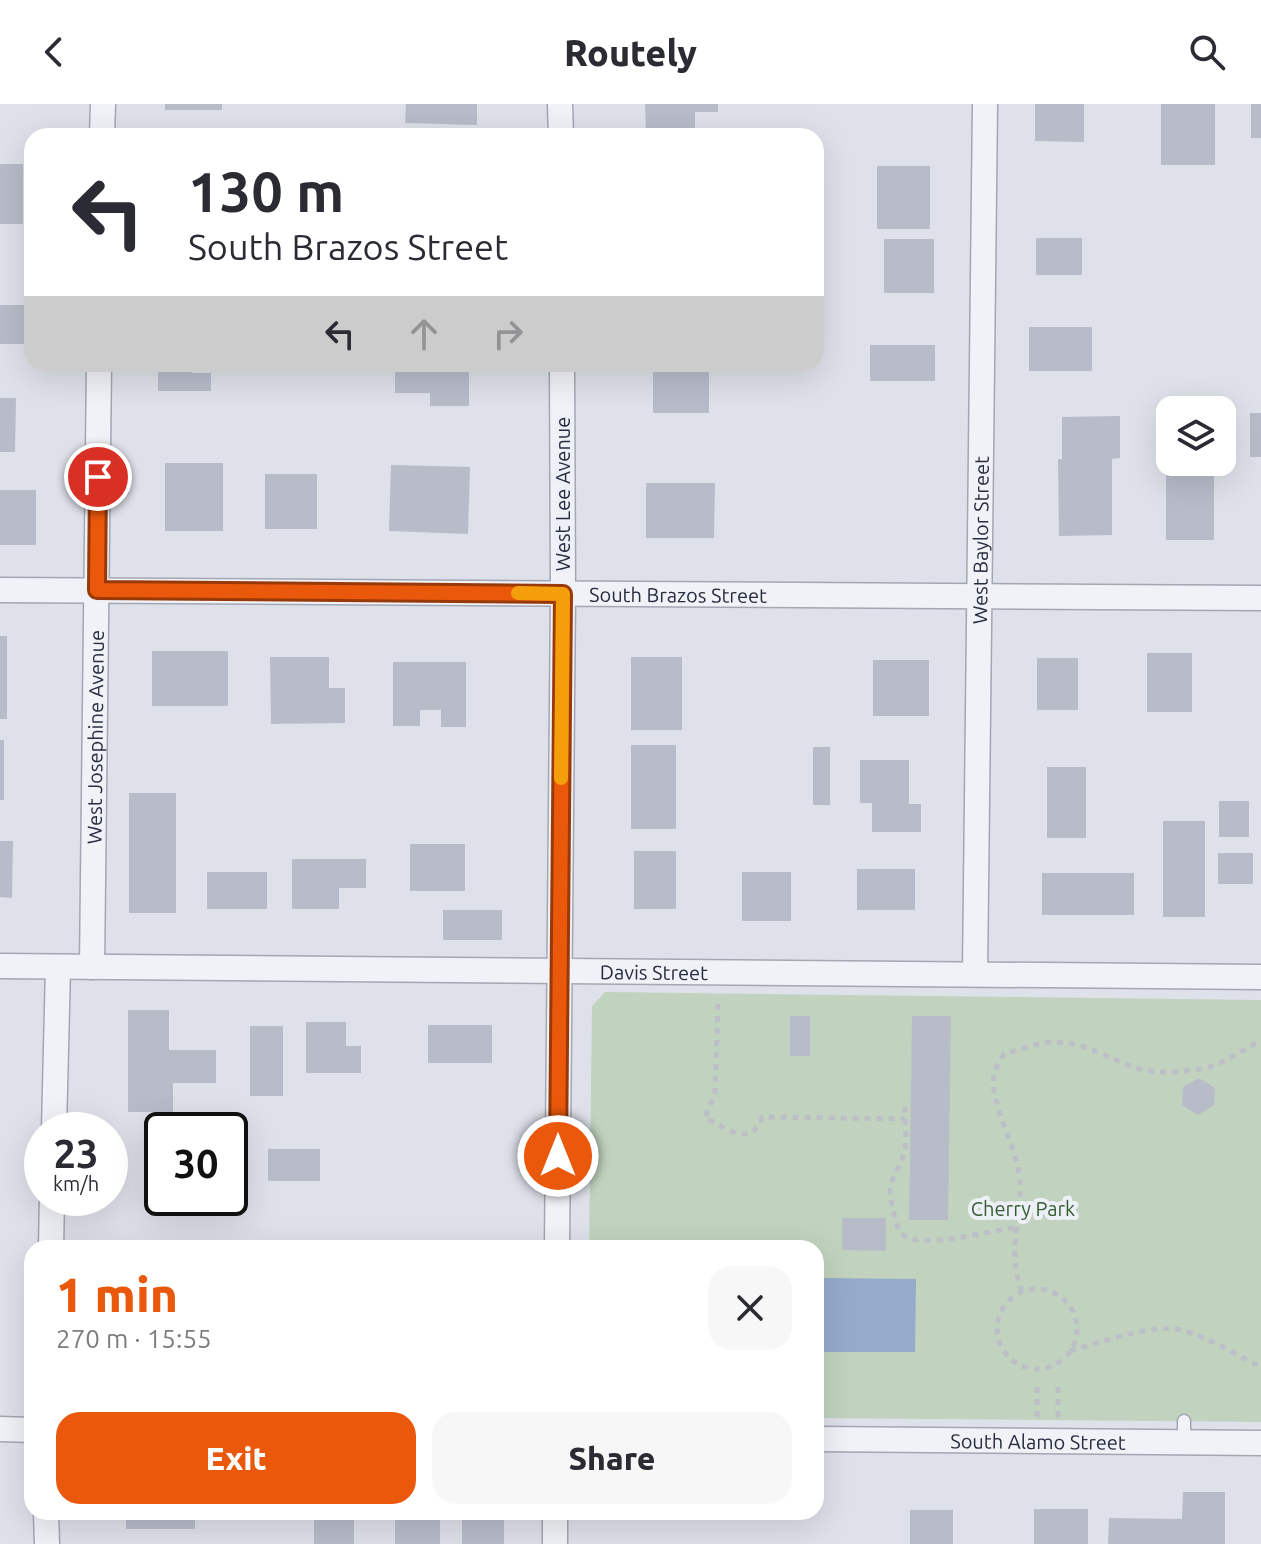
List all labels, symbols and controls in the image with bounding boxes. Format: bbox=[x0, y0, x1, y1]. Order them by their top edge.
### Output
icon: back bbox=[32, 30, 76, 74]
icon: search bbox=[1185, 30, 1229, 74]
text: Routely bbox=[564, 32, 697, 73]
icon: left bbox=[56, 160, 160, 264]
text: 130 m bbox=[188, 160, 344, 223]
text: South Brazos Street bbox=[188, 226, 508, 267]
icon: left bbox=[318, 312, 362, 356]
icon: ahead bbox=[402, 312, 446, 356]
icon: right bbox=[486, 312, 530, 356]
map controls bbox=[1156, 396, 1236, 476]
button: layers bbox=[1156, 396, 1236, 476]
street label: West Lee Avenue bbox=[551, 417, 574, 571]
pin bbox=[64, 443, 132, 511]
icon: arrive bbox=[76, 455, 120, 499]
street label: West Baylor Street bbox=[968, 456, 992, 624]
street label: South Brazos Street bbox=[589, 582, 767, 606]
street label: West Josephine Avenue bbox=[82, 630, 107, 844]
street label: Davis Street bbox=[600, 960, 708, 984]
speed limit sign: 30 bbox=[144, 1112, 248, 1216]
position arrow bbox=[516, 1114, 600, 1198]
text: 23 bbox=[53, 1131, 99, 1176]
text: km/h bbox=[53, 1172, 99, 1195]
park label: Cherry Park bbox=[971, 1197, 1075, 1220]
button: close bbox=[708, 1266, 792, 1350]
text: 1 min bbox=[56, 1267, 178, 1321]
text: 270 m · 15:55 bbox=[56, 1324, 212, 1353]
button: Exit bbox=[56, 1412, 416, 1504]
button: Share bbox=[432, 1412, 792, 1504]
street label: South Alamo Street bbox=[950, 1429, 1126, 1453]

